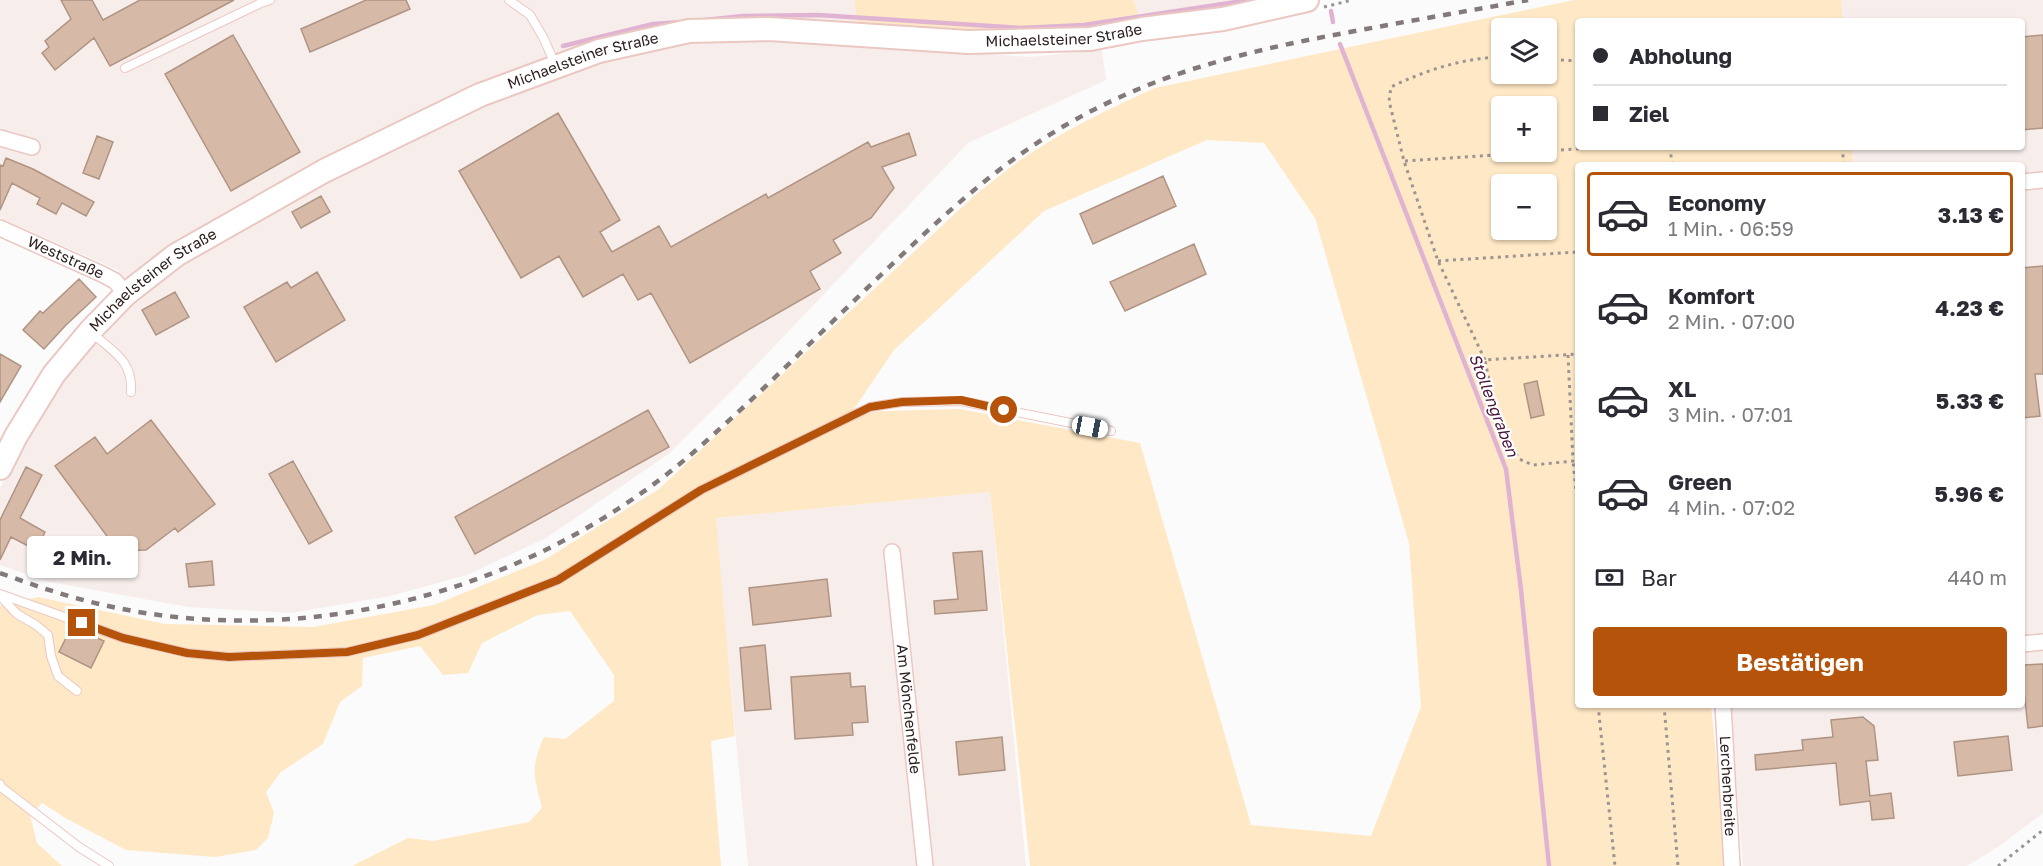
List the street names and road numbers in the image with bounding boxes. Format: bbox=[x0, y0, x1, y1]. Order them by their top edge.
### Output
street label: Michaelsteiner Straße bbox=[985, 19, 1144, 50]
street label: Michaelsteiner Straße bbox=[505, 28, 660, 92]
street label: Michaelsteiner Straße bbox=[85, 224, 219, 335]
street label: Weststraße bbox=[25, 232, 107, 282]
street label: Am Mönchenfelde bbox=[894, 643, 925, 775]
street label: Lerchenbreite bbox=[1717, 735, 1740, 837]

